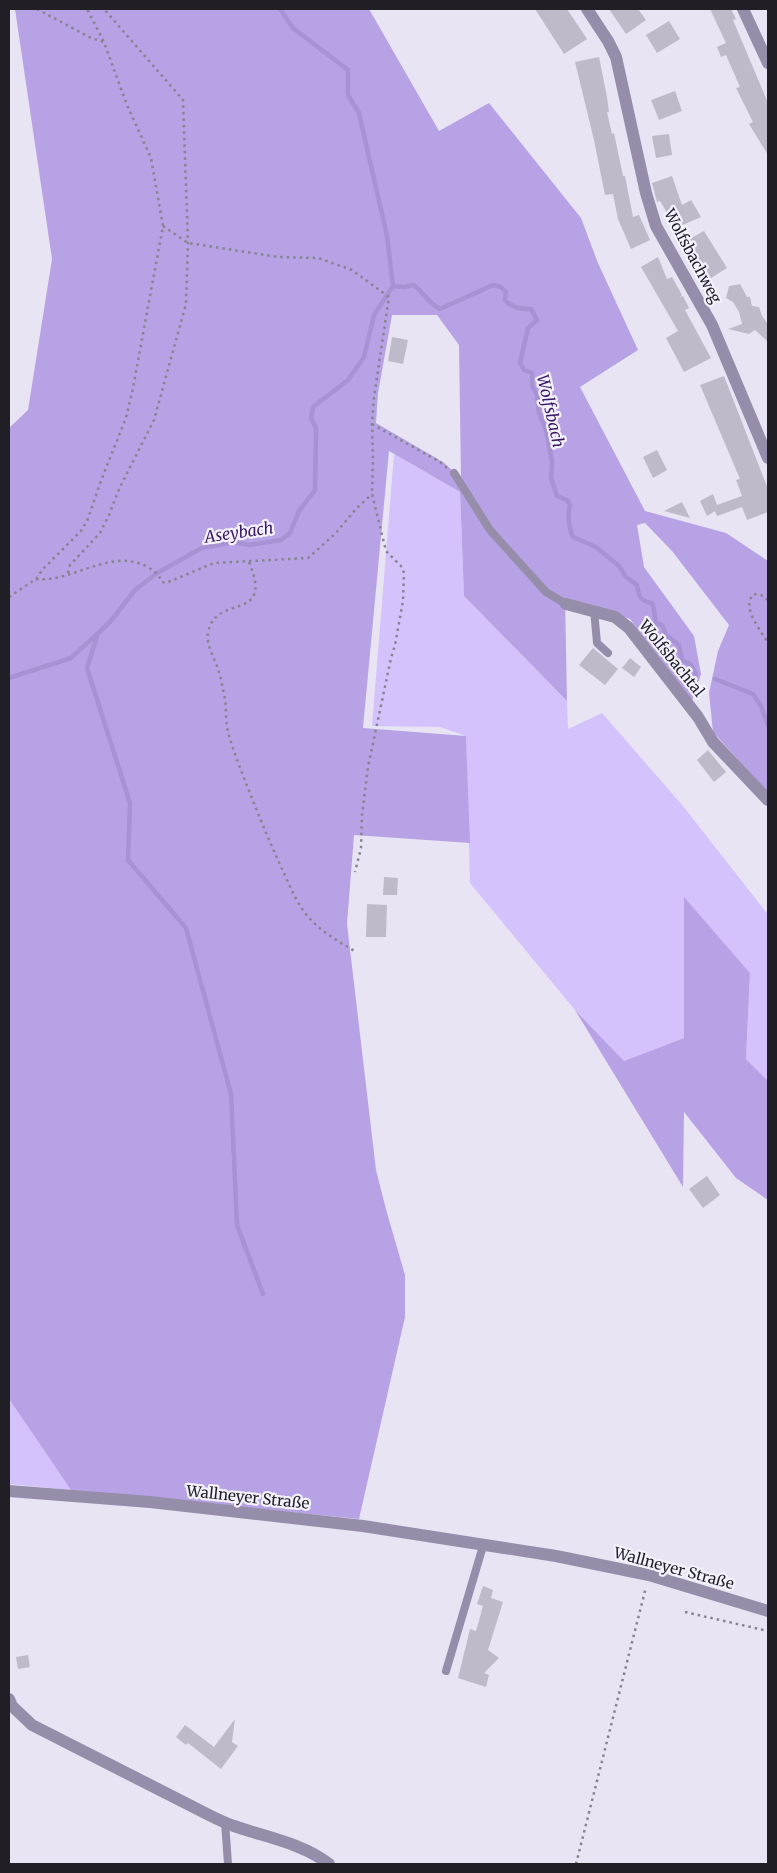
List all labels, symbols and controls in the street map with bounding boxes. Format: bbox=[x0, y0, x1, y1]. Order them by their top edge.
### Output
street label: Wolfsbachweg bbox=[660, 205, 726, 306]
water label: Wolfsbach bbox=[533, 373, 569, 449]
water label: Aseybach bbox=[201, 517, 275, 547]
street label: Wolfsbachtal bbox=[635, 615, 709, 701]
street label: Wallneyer Straße bbox=[185, 1481, 311, 1513]
street label: Wallneyer Straße bbox=[611, 1543, 736, 1593]

